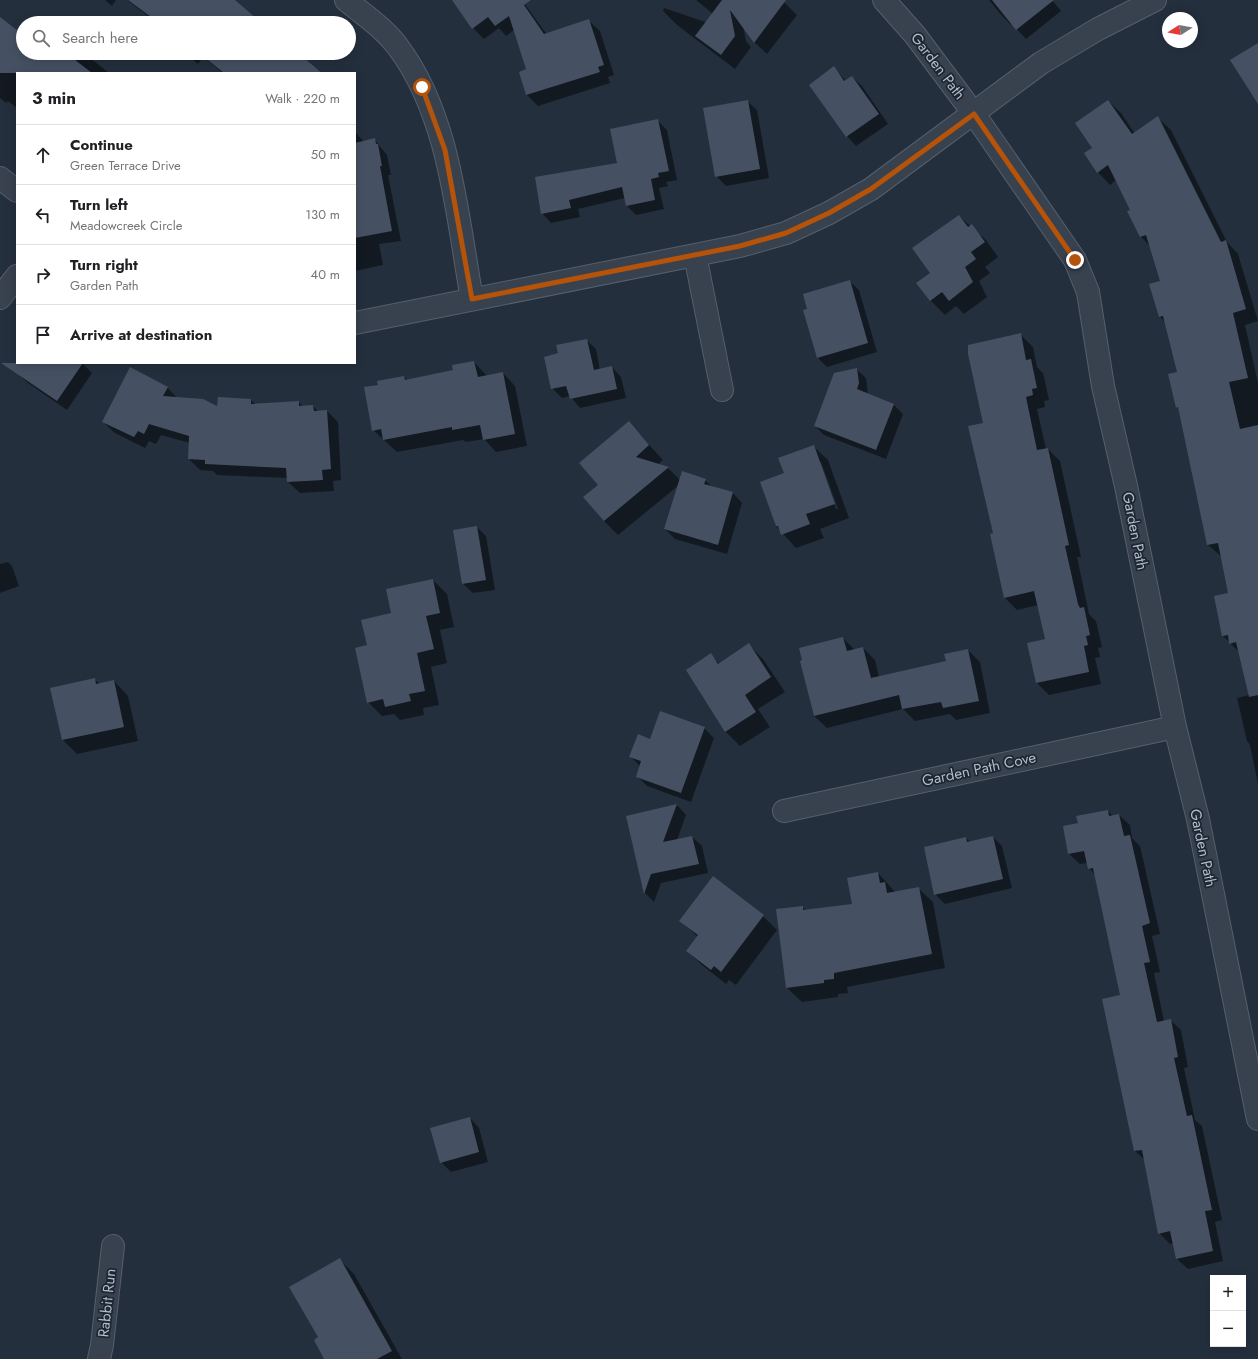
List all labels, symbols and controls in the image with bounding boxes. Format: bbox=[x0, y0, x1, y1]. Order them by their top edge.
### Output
north arrow bbox=[1162, 12, 1198, 48]
search box bbox=[16, 16, 356, 60]
icon: search bbox=[30, 27, 52, 49]
text: Search here bbox=[62, 27, 138, 49]
street label: Garden Path bbox=[905, 28, 971, 104]
route start bbox=[413, 78, 431, 96]
text: 3 min bbox=[32, 86, 76, 110]
text: Walk · 220 m bbox=[265, 89, 340, 108]
text: Continue bbox=[70, 134, 133, 156]
icon: ahead bbox=[32, 144, 54, 166]
text: 50 m bbox=[311, 145, 340, 164]
text: Green Terrace Drive bbox=[70, 156, 181, 175]
text: Turn left bbox=[70, 194, 128, 216]
icon: left bbox=[32, 204, 54, 226]
text: 130 m bbox=[305, 205, 340, 224]
text: Meadowcreek Circle bbox=[70, 216, 182, 235]
route end bbox=[1066, 251, 1084, 269]
text: Turn right bbox=[70, 254, 138, 276]
icon: right bbox=[32, 264, 54, 286]
text: 40 m bbox=[311, 265, 340, 284]
text: Garden Path bbox=[70, 276, 139, 295]
icon: arrive bbox=[32, 324, 54, 346]
text: Arrive at destination bbox=[70, 324, 212, 346]
street label: Garden Path bbox=[1117, 490, 1153, 572]
street label: Garden Path Cove bbox=[920, 746, 1038, 792]
street label: Garden Path bbox=[1184, 807, 1222, 889]
street label: Rabbit Run bbox=[92, 1268, 122, 1338]
map controls bbox=[1210, 1275, 1246, 1347]
button: + bbox=[1210, 1275, 1246, 1311]
button: − bbox=[1210, 1311, 1246, 1347]

